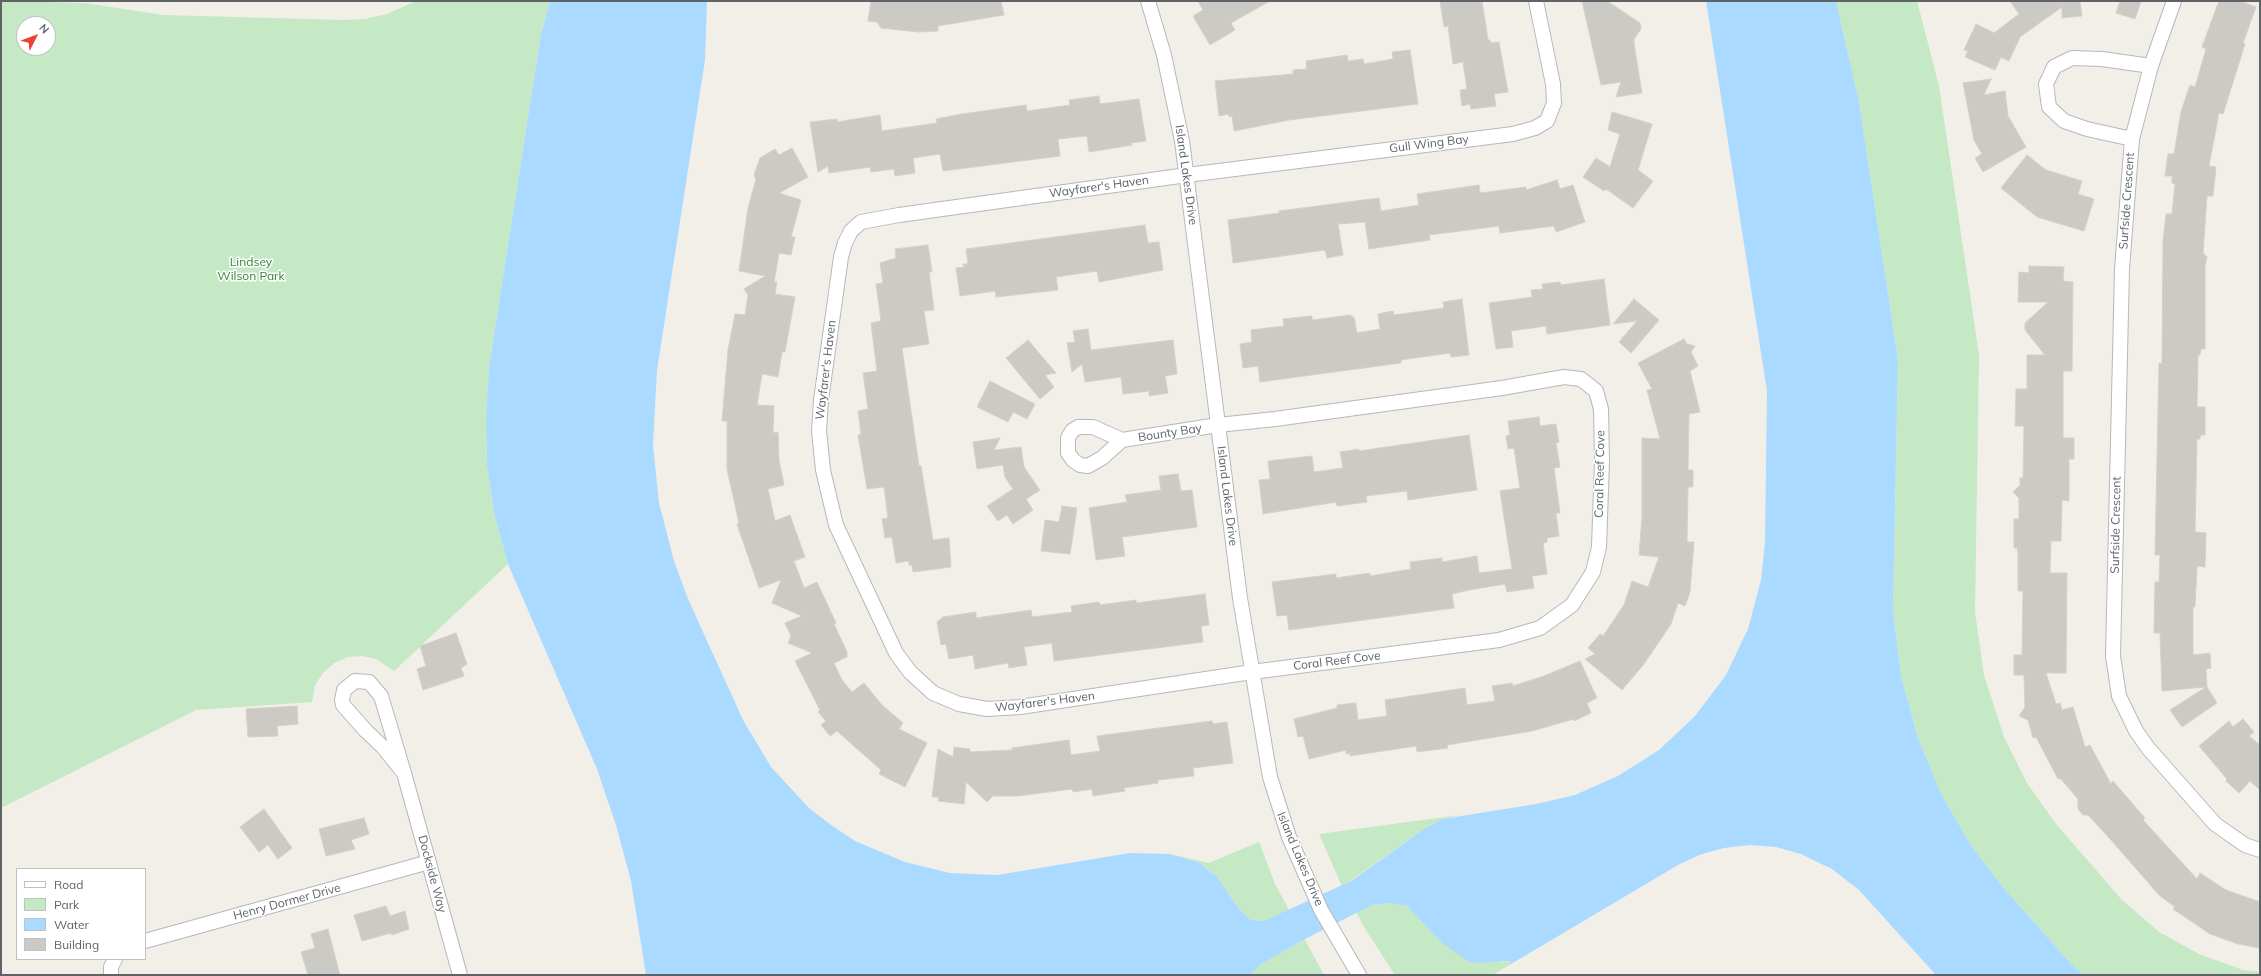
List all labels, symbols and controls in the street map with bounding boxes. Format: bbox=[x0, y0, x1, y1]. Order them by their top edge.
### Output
north arrow bbox=[16, 16, 56, 56]
text: N bbox=[36, 21, 52, 36]
street label: Island Lakes Drive bbox=[1172, 124, 1200, 226]
street label: Gull Wing Bay bbox=[1389, 132, 1469, 156]
street label: Surfside Crescent bbox=[2116, 152, 2138, 250]
street label: Wayfarer's Haven bbox=[1048, 173, 1150, 201]
park label: Lindsey Wilson Park bbox=[217, 255, 285, 283]
street label: Wayfarer's Haven bbox=[813, 319, 839, 421]
street label: Bounty Bay bbox=[1137, 421, 1203, 445]
street label: Coral Reef Cove bbox=[1592, 430, 1608, 518]
street label: Island Lakes Drive bbox=[1214, 445, 1240, 547]
street label: Surfside Crescent bbox=[2108, 476, 2124, 574]
street label: Coral Reef Cove bbox=[1293, 648, 1381, 674]
street label: Wayfarer's Haven bbox=[994, 689, 1096, 715]
street label: Island Lakes Drive bbox=[1274, 810, 1326, 908]
street label: Dockside Way bbox=[415, 834, 449, 914]
legend bbox=[16, 868, 146, 960]
text: Road bbox=[54, 877, 83, 892]
street label: Henry Dormer Drive bbox=[232, 881, 342, 923]
text: Park bbox=[54, 897, 79, 912]
text: Water bbox=[54, 917, 89, 932]
text: Building bbox=[54, 937, 99, 952]

